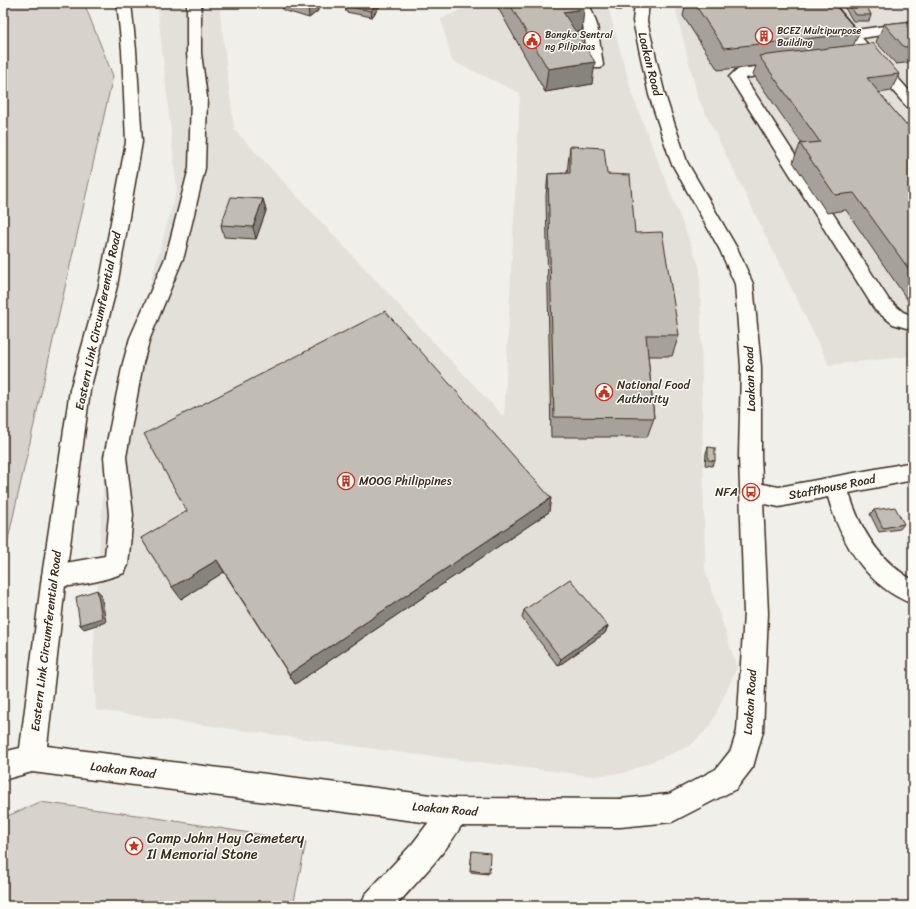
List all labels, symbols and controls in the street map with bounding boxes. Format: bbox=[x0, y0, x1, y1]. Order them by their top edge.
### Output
place label: BCEZ Multipurpose Building bbox=[777, 22, 861, 52]
place label: Bangko Sentral ng Pilipinas bbox=[545, 26, 614, 56]
building icon: BCEZ Multipurpose Building bbox=[754, 26, 774, 46]
public building icon: Bangko Sentral ng Pilipinas bbox=[522, 30, 542, 50]
street label: Loakan Road bbox=[631, 30, 669, 99]
street label: Eastern Link Circumferential Road bbox=[68, 229, 128, 412]
street label: Loakan Road bbox=[738, 345, 762, 412]
place label: National Food Authority bbox=[616, 374, 691, 410]
public building icon: National Food Authority bbox=[594, 382, 614, 402]
street label: Staffhouse Road bbox=[787, 467, 879, 506]
place label: MOOG Philippines bbox=[359, 470, 452, 492]
building icon: MOOG Philippines bbox=[336, 471, 356, 491]
place label: NFA bbox=[715, 481, 738, 503]
bus stop icon: NFA bbox=[741, 482, 761, 502]
street label: Eastern Link Circumferential Road bbox=[24, 549, 68, 733]
street label: Loakan Road bbox=[737, 668, 763, 735]
street label: Loakan Road bbox=[89, 755, 157, 785]
street label: Loakan Road bbox=[411, 795, 479, 823]
place label: Camp John Hay Cemetery II Memorial Stone bbox=[146, 826, 305, 867]
place icon: Camp John Hay Cemetery II Memorial Stone bbox=[124, 836, 144, 856]

